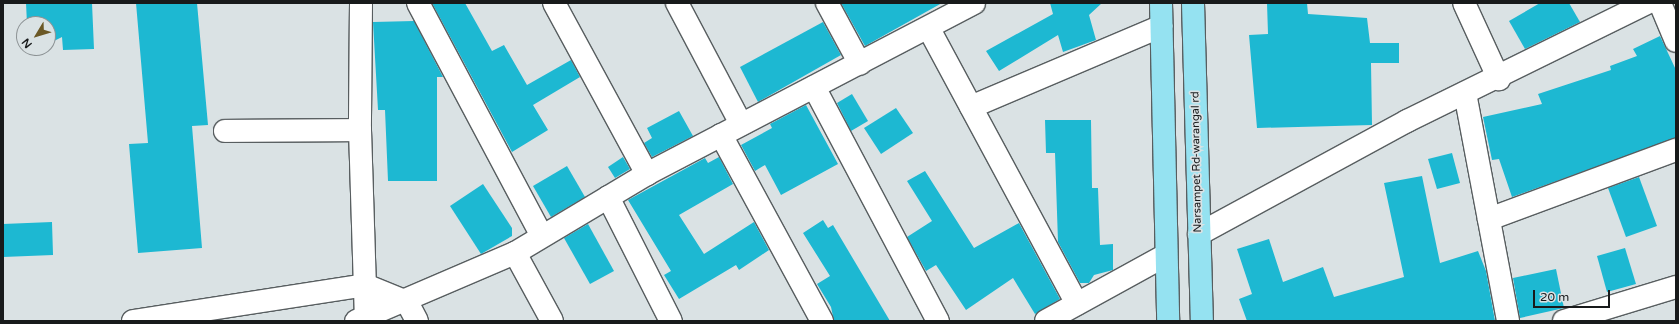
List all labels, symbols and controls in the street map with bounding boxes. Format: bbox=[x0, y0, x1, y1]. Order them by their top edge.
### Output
north arrow bbox=[16, 16, 56, 56]
text: N bbox=[19, 36, 35, 51]
street label: Narsampet Rd-warangal rd bbox=[1189, 91, 1205, 233]
scale bar bbox=[1535, 282, 1612, 308]
text: 20 m bbox=[1540, 290, 1569, 304]

